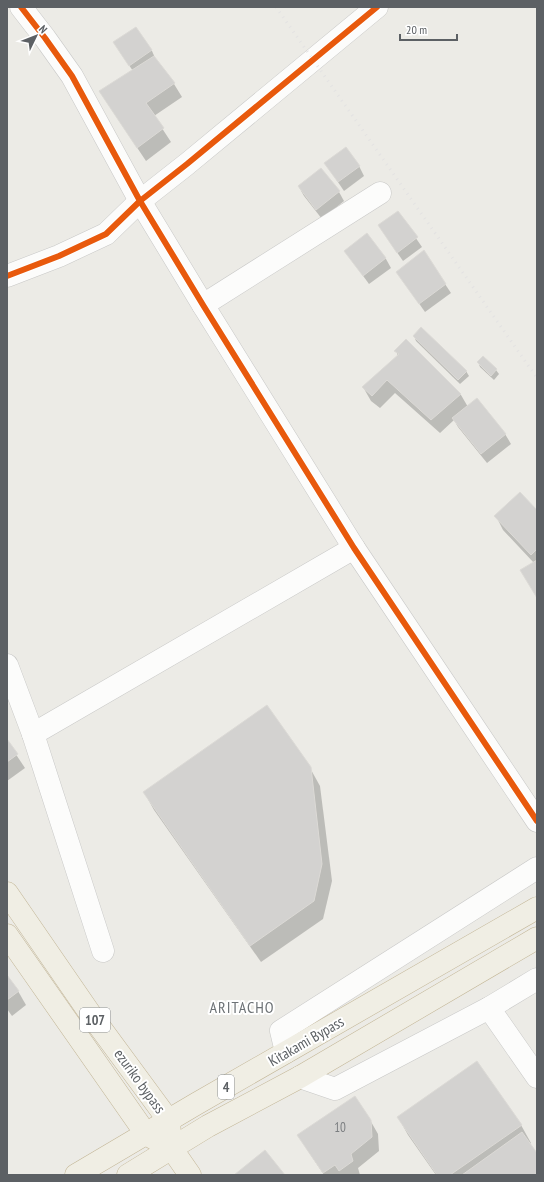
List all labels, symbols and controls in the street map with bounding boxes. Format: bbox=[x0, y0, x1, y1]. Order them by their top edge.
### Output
north arrow bbox=[16, 16, 56, 56]
scale bar bbox=[400, 16, 457, 42]
text: N bbox=[36, 22, 50, 36]
text: 20 m bbox=[406, 22, 427, 37]
district label: ARITACHO bbox=[209, 997, 275, 1017]
road number: 107 bbox=[80, 1008, 110, 1032]
street label: Kitakami Bypass bbox=[265, 1012, 347, 1070]
street label: ezuriko bypass bbox=[110, 1045, 170, 1117]
road number: 4 bbox=[218, 1075, 234, 1099]
house number: 10 bbox=[334, 1119, 346, 1136]

